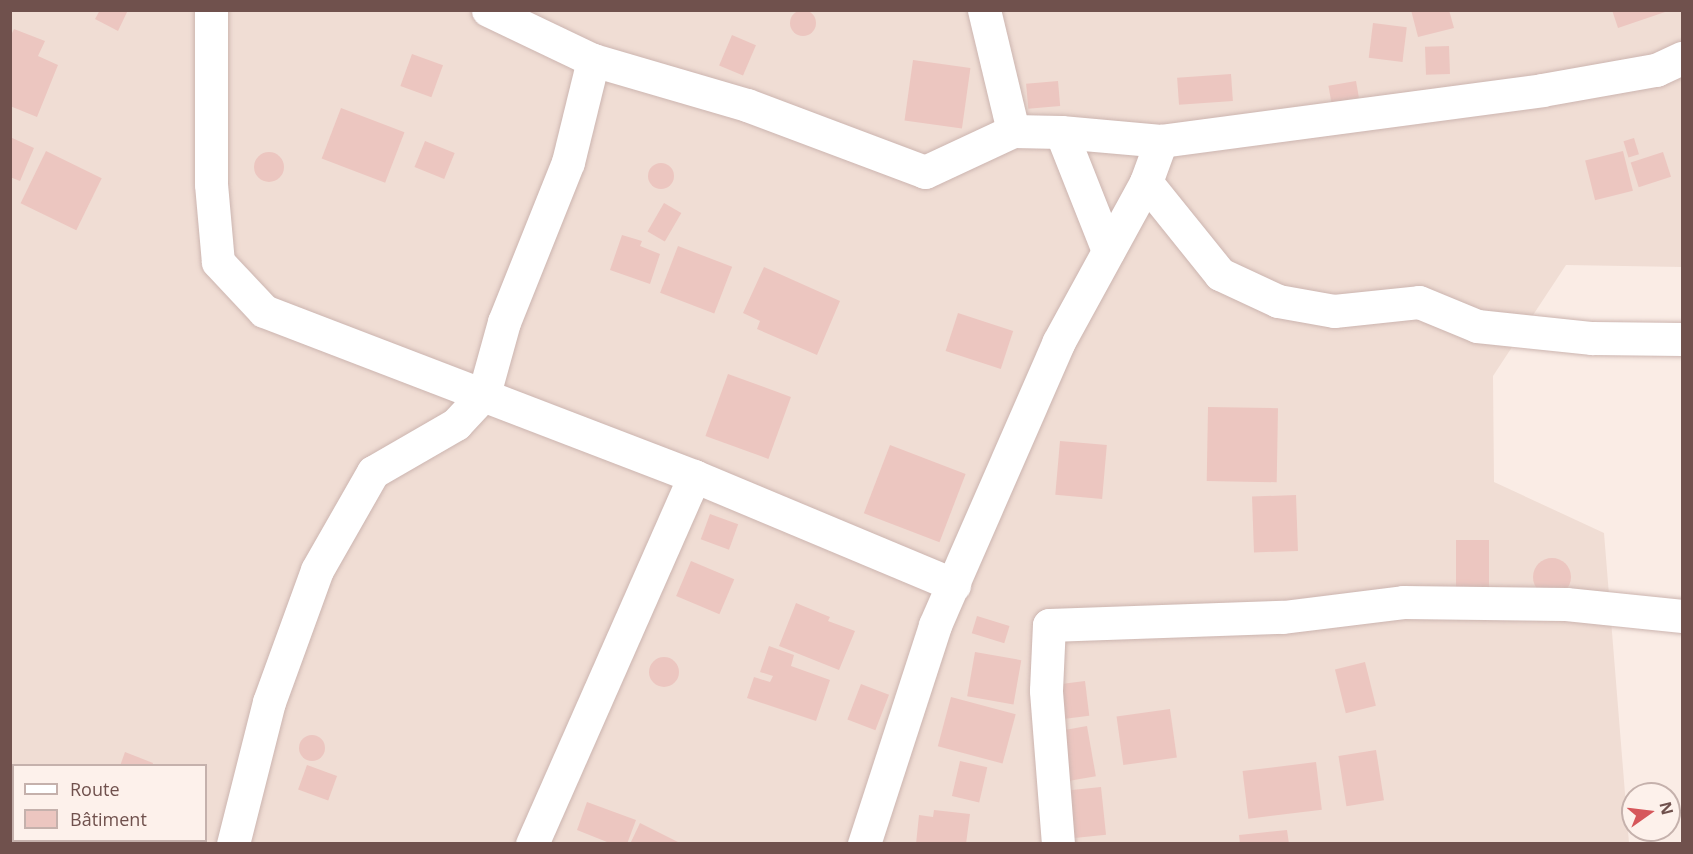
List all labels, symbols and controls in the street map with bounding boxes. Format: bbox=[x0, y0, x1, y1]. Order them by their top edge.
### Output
legend bbox=[12, 764, 207, 842]
text: Route bbox=[70, 777, 120, 801]
north arrow bbox=[1621, 782, 1681, 842]
text: N bbox=[1654, 799, 1679, 817]
text: Bâtiment bbox=[70, 807, 147, 831]

